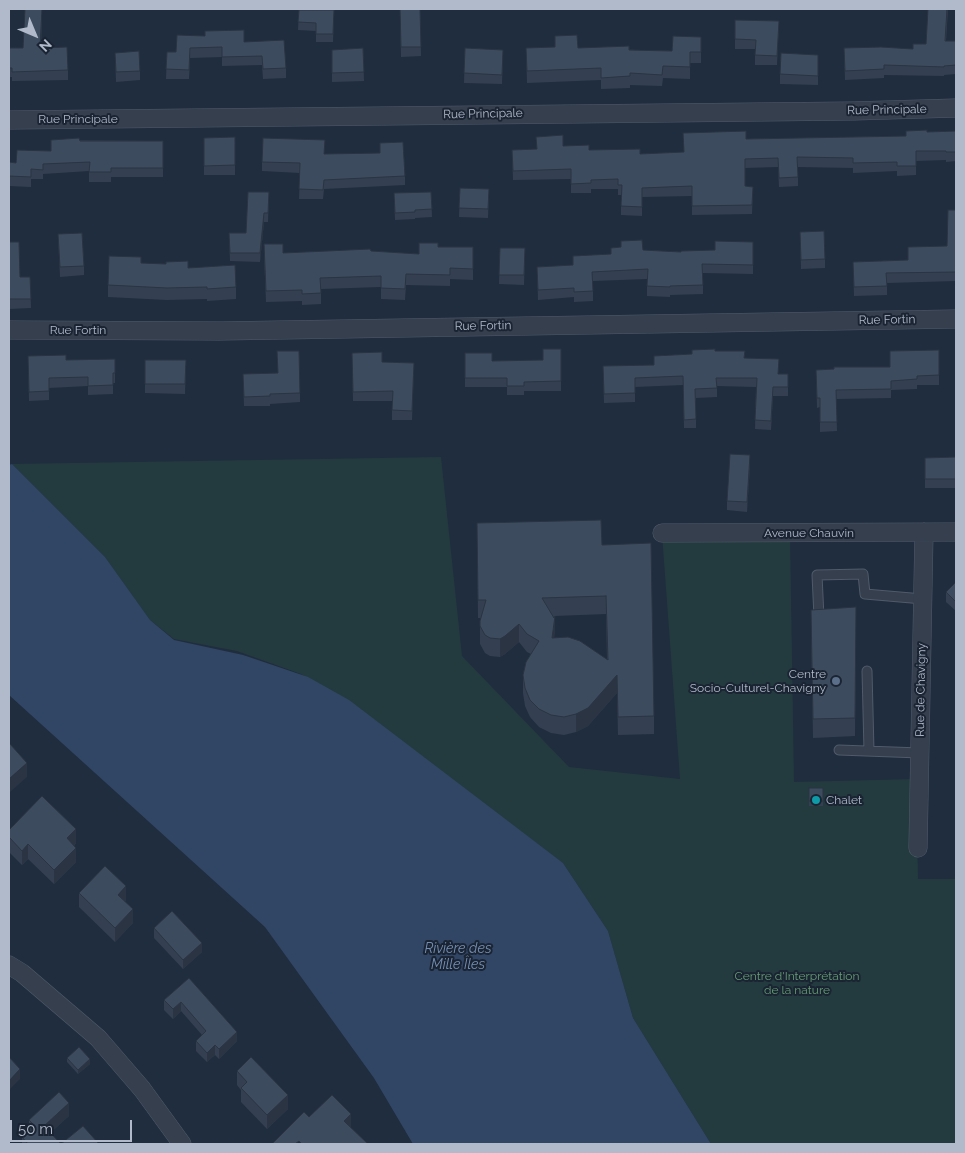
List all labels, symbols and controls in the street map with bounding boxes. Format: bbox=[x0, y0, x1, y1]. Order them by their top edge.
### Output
north arrow bbox=[10, 10, 60, 60]
text: N bbox=[36, 36, 55, 55]
street label: Rue Principale bbox=[847, 102, 927, 118]
street label: Rue Principale bbox=[443, 106, 523, 122]
street label: Rue Principale bbox=[38, 112, 118, 126]
street label: Rue Fortin bbox=[859, 312, 915, 328]
street label: Rue Fortin bbox=[455, 318, 511, 334]
street label: Rue Fortin bbox=[50, 323, 106, 337]
street label: Avenue Chauvin bbox=[764, 526, 854, 540]
street label: Rue de Chavigny bbox=[913, 643, 929, 737]
place label: Centre Socio-Culturel-Chavigny bbox=[690, 667, 826, 695]
marker: Centre Socio-Culturel-Chavigny bbox=[830, 675, 842, 687]
place label: Chalet bbox=[826, 793, 862, 807]
marker: Chalet bbox=[810, 794, 822, 806]
water label: Rivière des Mille Îles bbox=[424, 941, 492, 974]
park label: Centre d'Interprétation de la nature bbox=[735, 969, 859, 997]
scale bar bbox=[12, 1110, 135, 1142]
text: 50 m bbox=[18, 1120, 53, 1138]

